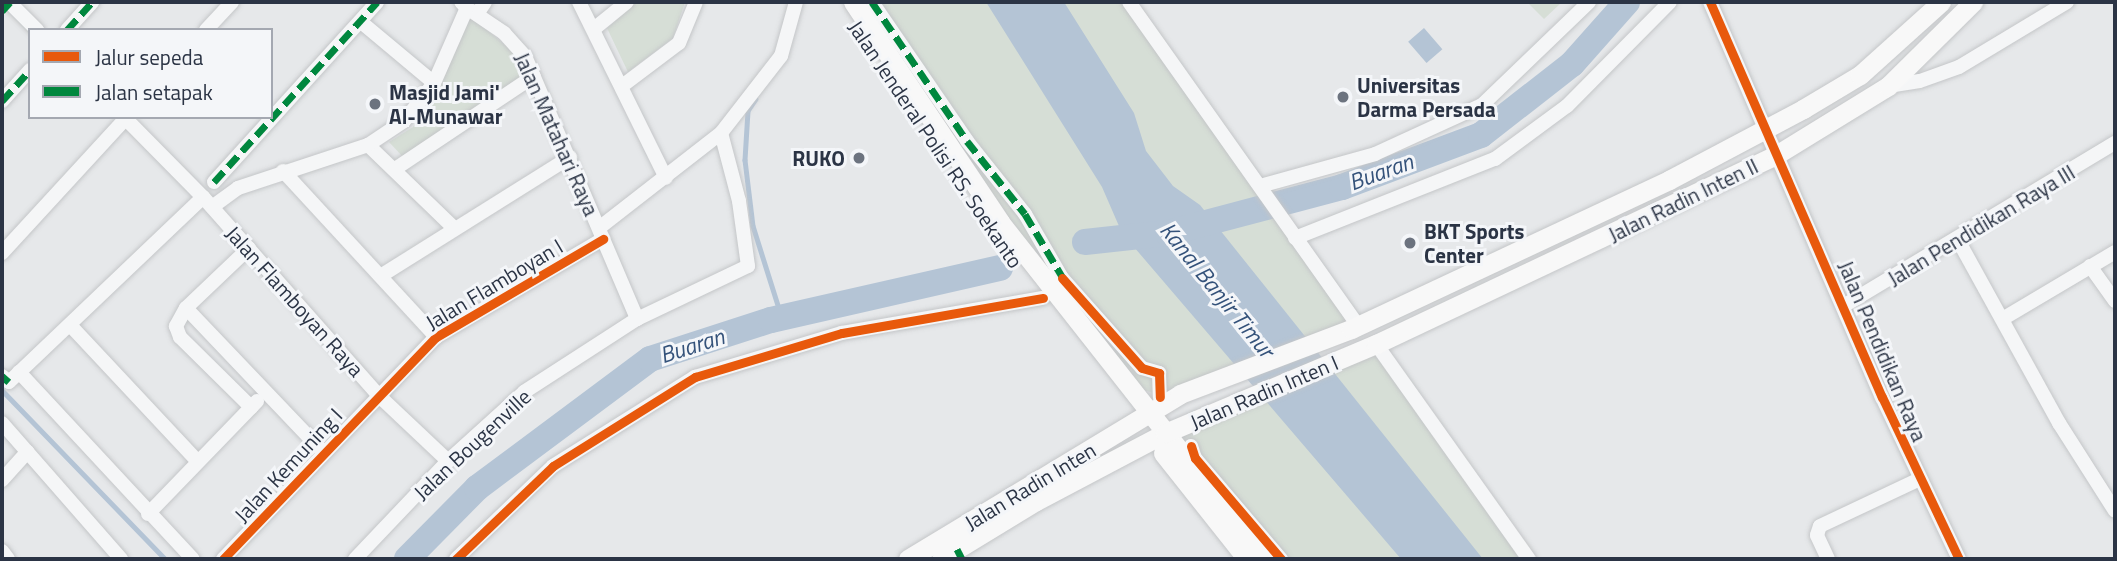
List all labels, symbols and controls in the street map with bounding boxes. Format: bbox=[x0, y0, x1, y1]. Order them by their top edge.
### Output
street label: Jalan Jenderal Polisi RS. Soekanto bbox=[844, 15, 1028, 273]
legend bbox=[28, 28, 273, 119]
text: Jalur sepeda bbox=[95, 41, 203, 73]
street label: Jalan Matahari Raya bbox=[510, 48, 604, 220]
place label: Universitas Darma Persada bbox=[1357, 72, 1496, 122]
text: Jalan setapak bbox=[95, 76, 213, 108]
place label: Masjid Jami' Al-Munawar bbox=[389, 79, 503, 129]
marker: Universitas Darma Persada bbox=[1335, 89, 1351, 105]
marker: Masjid Jami' Al-Munawar bbox=[367, 96, 383, 112]
place label: RUKO bbox=[792, 145, 845, 171]
water label: Buaran bbox=[1345, 148, 1417, 196]
marker: RUKO bbox=[851, 150, 867, 166]
street label: Jalan Radin Inten II bbox=[1604, 153, 1762, 247]
street label: Jalan Pendidikan Raya III bbox=[1883, 159, 2079, 291]
water label: Kanal Banjir Timur bbox=[1154, 217, 1280, 363]
place label: BKT Sports Center bbox=[1424, 218, 1524, 268]
street label: Jalan Flamboyan Raya bbox=[221, 221, 369, 381]
street label: Jalan Flamboyan I bbox=[421, 233, 567, 335]
marker: BKT Sports Center bbox=[1402, 235, 1418, 251]
street label: Jalan Pendidikan Raya bbox=[1834, 257, 1932, 445]
water label: Buaran bbox=[656, 323, 728, 369]
street label: Jalan Radin Inten I bbox=[1186, 349, 1342, 435]
street label: Jalan Bougenville bbox=[408, 383, 536, 505]
street label: Jalan Kemuning I bbox=[229, 403, 347, 527]
street label: Jalan Radin Inten bbox=[960, 437, 1100, 535]

